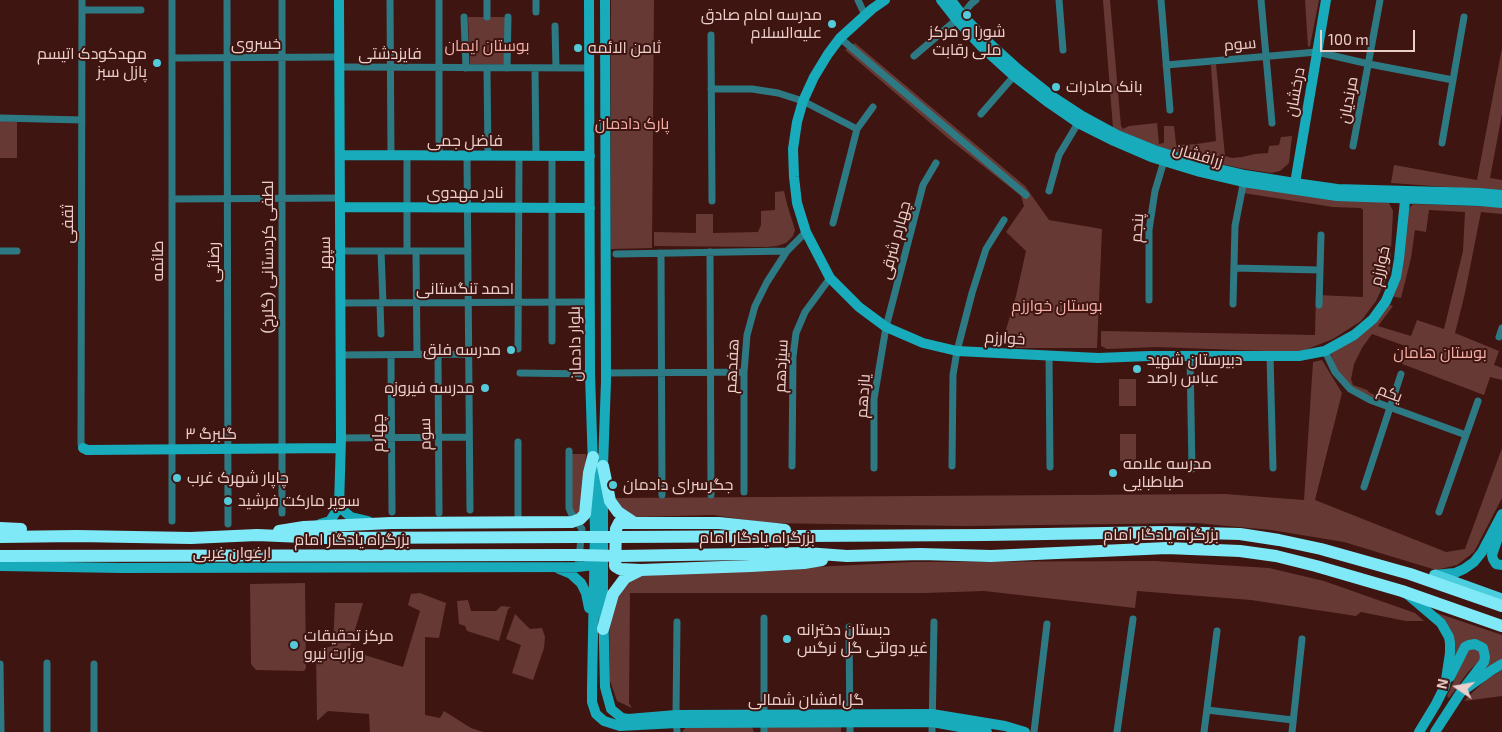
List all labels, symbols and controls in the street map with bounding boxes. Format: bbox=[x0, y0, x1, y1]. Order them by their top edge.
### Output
place label: مدرسه امام صادق علیه‌السلام bbox=[701, 5, 822, 43]
marker: شورا و مرکز ملی رقابت bbox=[961, 9, 973, 21]
marker: مدرسه امام صادق علیه‌السلام bbox=[826, 18, 838, 30]
scale bar bbox=[1322, 20, 1417, 52]
place label: شورا و مرکز ملی رقابت bbox=[929, 22, 1005, 60]
text: 100 m bbox=[1328, 30, 1369, 48]
street label: سوم bbox=[1223, 33, 1257, 55]
street label: خسروی bbox=[231, 34, 281, 54]
park label: بوستان ایمان bbox=[444, 36, 530, 56]
place label: ثامن الائمه bbox=[588, 38, 661, 58]
marker: ثامن الائمه bbox=[572, 42, 584, 54]
place label: مهدکودک اتیسم پازل سبز bbox=[37, 44, 147, 82]
street label: فایزدشتی bbox=[358, 44, 422, 64]
marker: مهدکودک اتیسم پازل سبز bbox=[151, 57, 163, 69]
street label: درخشان bbox=[1281, 66, 1309, 118]
street label: مرنديان bbox=[1334, 75, 1362, 125]
place label: بانک صادرات bbox=[1066, 77, 1143, 97]
marker: بانک صادرات bbox=[1050, 81, 1062, 93]
park label: پارک دادمان bbox=[595, 114, 669, 134]
street label: فاضل جمی bbox=[427, 131, 503, 151]
street label: زرافشان bbox=[1171, 139, 1225, 171]
street label: لطفی کردستانی (گلرخ) bbox=[258, 181, 278, 333]
street label: نادر مهدوی bbox=[427, 183, 503, 203]
street label: چهارم شرقی bbox=[875, 199, 915, 281]
street label: ثقفی bbox=[58, 205, 78, 243]
street label: پنجم bbox=[1126, 213, 1148, 243]
street label: سپهر bbox=[315, 236, 335, 270]
street label: طائمه bbox=[148, 241, 168, 281]
street label: رضائی bbox=[204, 242, 224, 282]
street label: خوارزم bbox=[1366, 244, 1394, 288]
street label: احمد تنگستانی bbox=[416, 279, 514, 299]
park label: بوستان خوارزم bbox=[1011, 296, 1103, 316]
street label: بلوار دادمان bbox=[565, 306, 585, 382]
street label: خوارزم bbox=[984, 327, 1026, 349]
street label: هفدهم bbox=[721, 338, 743, 394]
street label: سیزدهم bbox=[770, 339, 792, 393]
place label: مدرسه فلق bbox=[423, 340, 501, 360]
park label: بوستان هامان bbox=[1393, 343, 1487, 363]
marker: مدرسه فلق bbox=[505, 344, 517, 356]
place label: دبیرستان شهید عباس راصد bbox=[1147, 350, 1242, 388]
marker: دبیرستان شهید عباس راصد bbox=[1131, 363, 1143, 375]
street label: یازدهم bbox=[852, 373, 874, 419]
place label: مدرسه فیروزه bbox=[384, 378, 475, 398]
street label: یکم bbox=[1375, 379, 1405, 407]
marker: مدرسه فیروزه bbox=[479, 382, 491, 394]
street label: چهارم bbox=[368, 414, 388, 452]
street label: سوم bbox=[415, 418, 435, 450]
street label: گلبرگ ۳ bbox=[185, 424, 237, 444]
place label: مدرسه علامه طباطبایی bbox=[1123, 454, 1212, 492]
marker: مدرسه علامه طباطبایی bbox=[1107, 467, 1119, 479]
place label: چاپار شهرک غرب bbox=[187, 468, 289, 488]
marker: چاپار شهرک غرب bbox=[171, 472, 183, 484]
place label: جگرسرای دادمان bbox=[623, 475, 733, 495]
marker: جگرسرای دادمان bbox=[607, 479, 619, 491]
place label: سوپر مارکت فرشید bbox=[238, 491, 360, 511]
marker: سوپر مارکت فرشید bbox=[222, 495, 234, 507]
street label: بزرگراه یادگار امام bbox=[1103, 525, 1219, 545]
street label: بزرگراه یادگار امام bbox=[699, 528, 815, 548]
street label: بزرگراه یادگار امام bbox=[294, 530, 410, 550]
street label: ارغوان غربی bbox=[193, 543, 271, 563]
place label: دبستان دخترانه غیر دولتی گل نرگس bbox=[797, 620, 928, 658]
place label: مرکز تحقیقات وزارت نیرو bbox=[304, 626, 394, 664]
marker: دبستان دخترانه غیر دولتی گل نرگس bbox=[781, 633, 793, 645]
marker: مرکز تحقیقات وزارت نیرو bbox=[288, 639, 300, 651]
north arrow bbox=[1432, 662, 1482, 712]
text: N bbox=[1432, 677, 1451, 690]
street label: گل‌افشان شمالی bbox=[748, 690, 864, 710]

